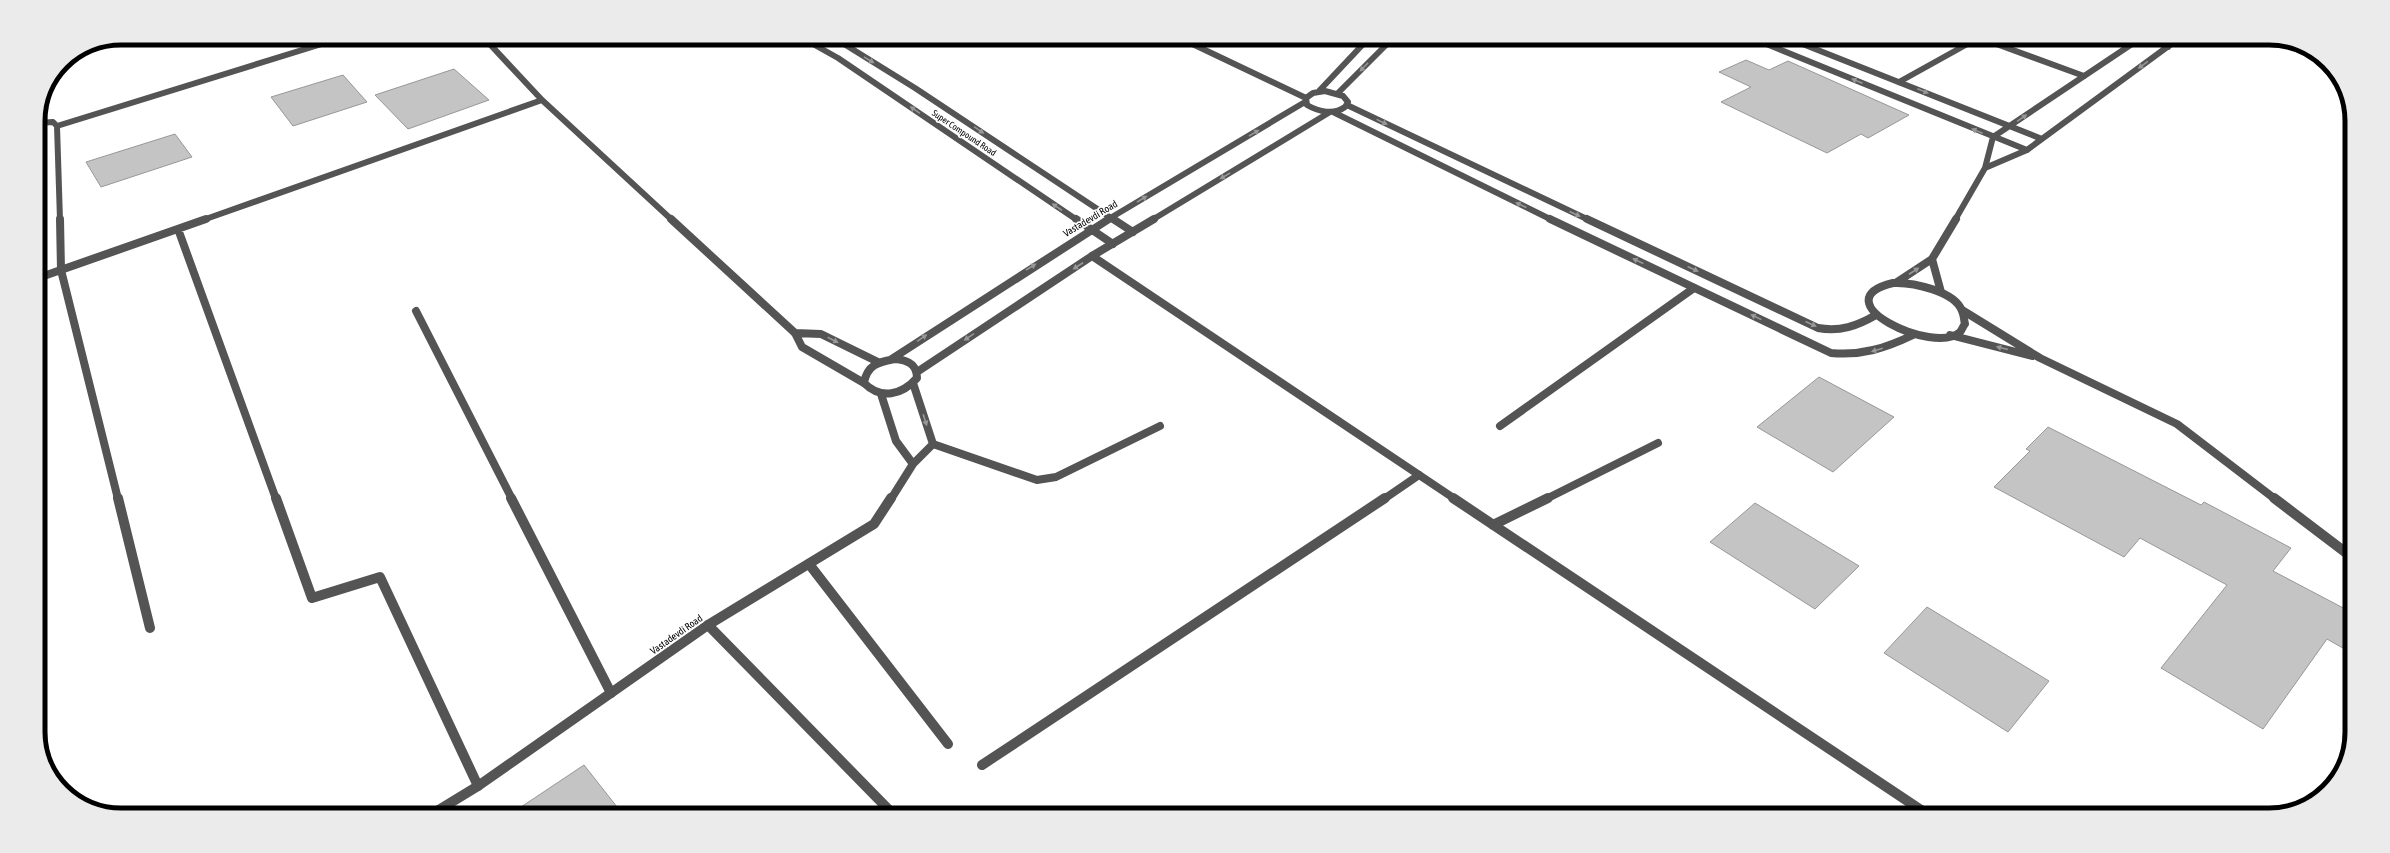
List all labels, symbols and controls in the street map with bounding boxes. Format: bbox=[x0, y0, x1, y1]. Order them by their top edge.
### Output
one-way arrow bbox=[863, 56, 875, 63]
one-way arrow bbox=[2138, 61, 2148, 69]
one-way arrow bbox=[1359, 62, 1369, 72]
one-way arrow bbox=[1851, 78, 1863, 84]
one-way arrow bbox=[1917, 89, 1929, 95]
one-way arrow bbox=[910, 106, 920, 114]
street label: Super Compound Road bbox=[930, 108, 998, 158]
one-way arrow bbox=[2017, 114, 2027, 122]
one-way arrow bbox=[1376, 119, 1388, 125]
one-way arrow bbox=[973, 126, 984, 134]
one-way arrow bbox=[1971, 127, 1983, 133]
one-way arrow bbox=[1248, 129, 1260, 136]
one-way arrow bbox=[1220, 172, 1230, 180]
one-way arrow bbox=[1136, 196, 1148, 203]
street label: Vastadevdi Road bbox=[1061, 198, 1119, 239]
one-way arrow bbox=[1515, 202, 1527, 208]
one-way arrow bbox=[1052, 203, 1062, 211]
one-way arrow bbox=[1570, 211, 1581, 217]
one-way arrow bbox=[1633, 258, 1644, 264]
one-way arrow bbox=[1072, 262, 1084, 269]
one-way arrow bbox=[1026, 263, 1036, 271]
one-way arrow bbox=[1687, 266, 1699, 272]
one-way arrow bbox=[1908, 267, 1920, 274]
one-way arrow bbox=[1750, 314, 1761, 320]
one-way arrow bbox=[1805, 321, 1816, 327]
one-way arrow bbox=[964, 333, 975, 341]
one-way arrow bbox=[917, 334, 927, 342]
one-way arrow bbox=[827, 336, 838, 343]
one-way arrow bbox=[1996, 345, 2009, 351]
one-way arrow bbox=[1870, 347, 1882, 353]
one-way arrow bbox=[922, 415, 928, 427]
street label: Vastadevdi Road bbox=[648, 612, 705, 656]

